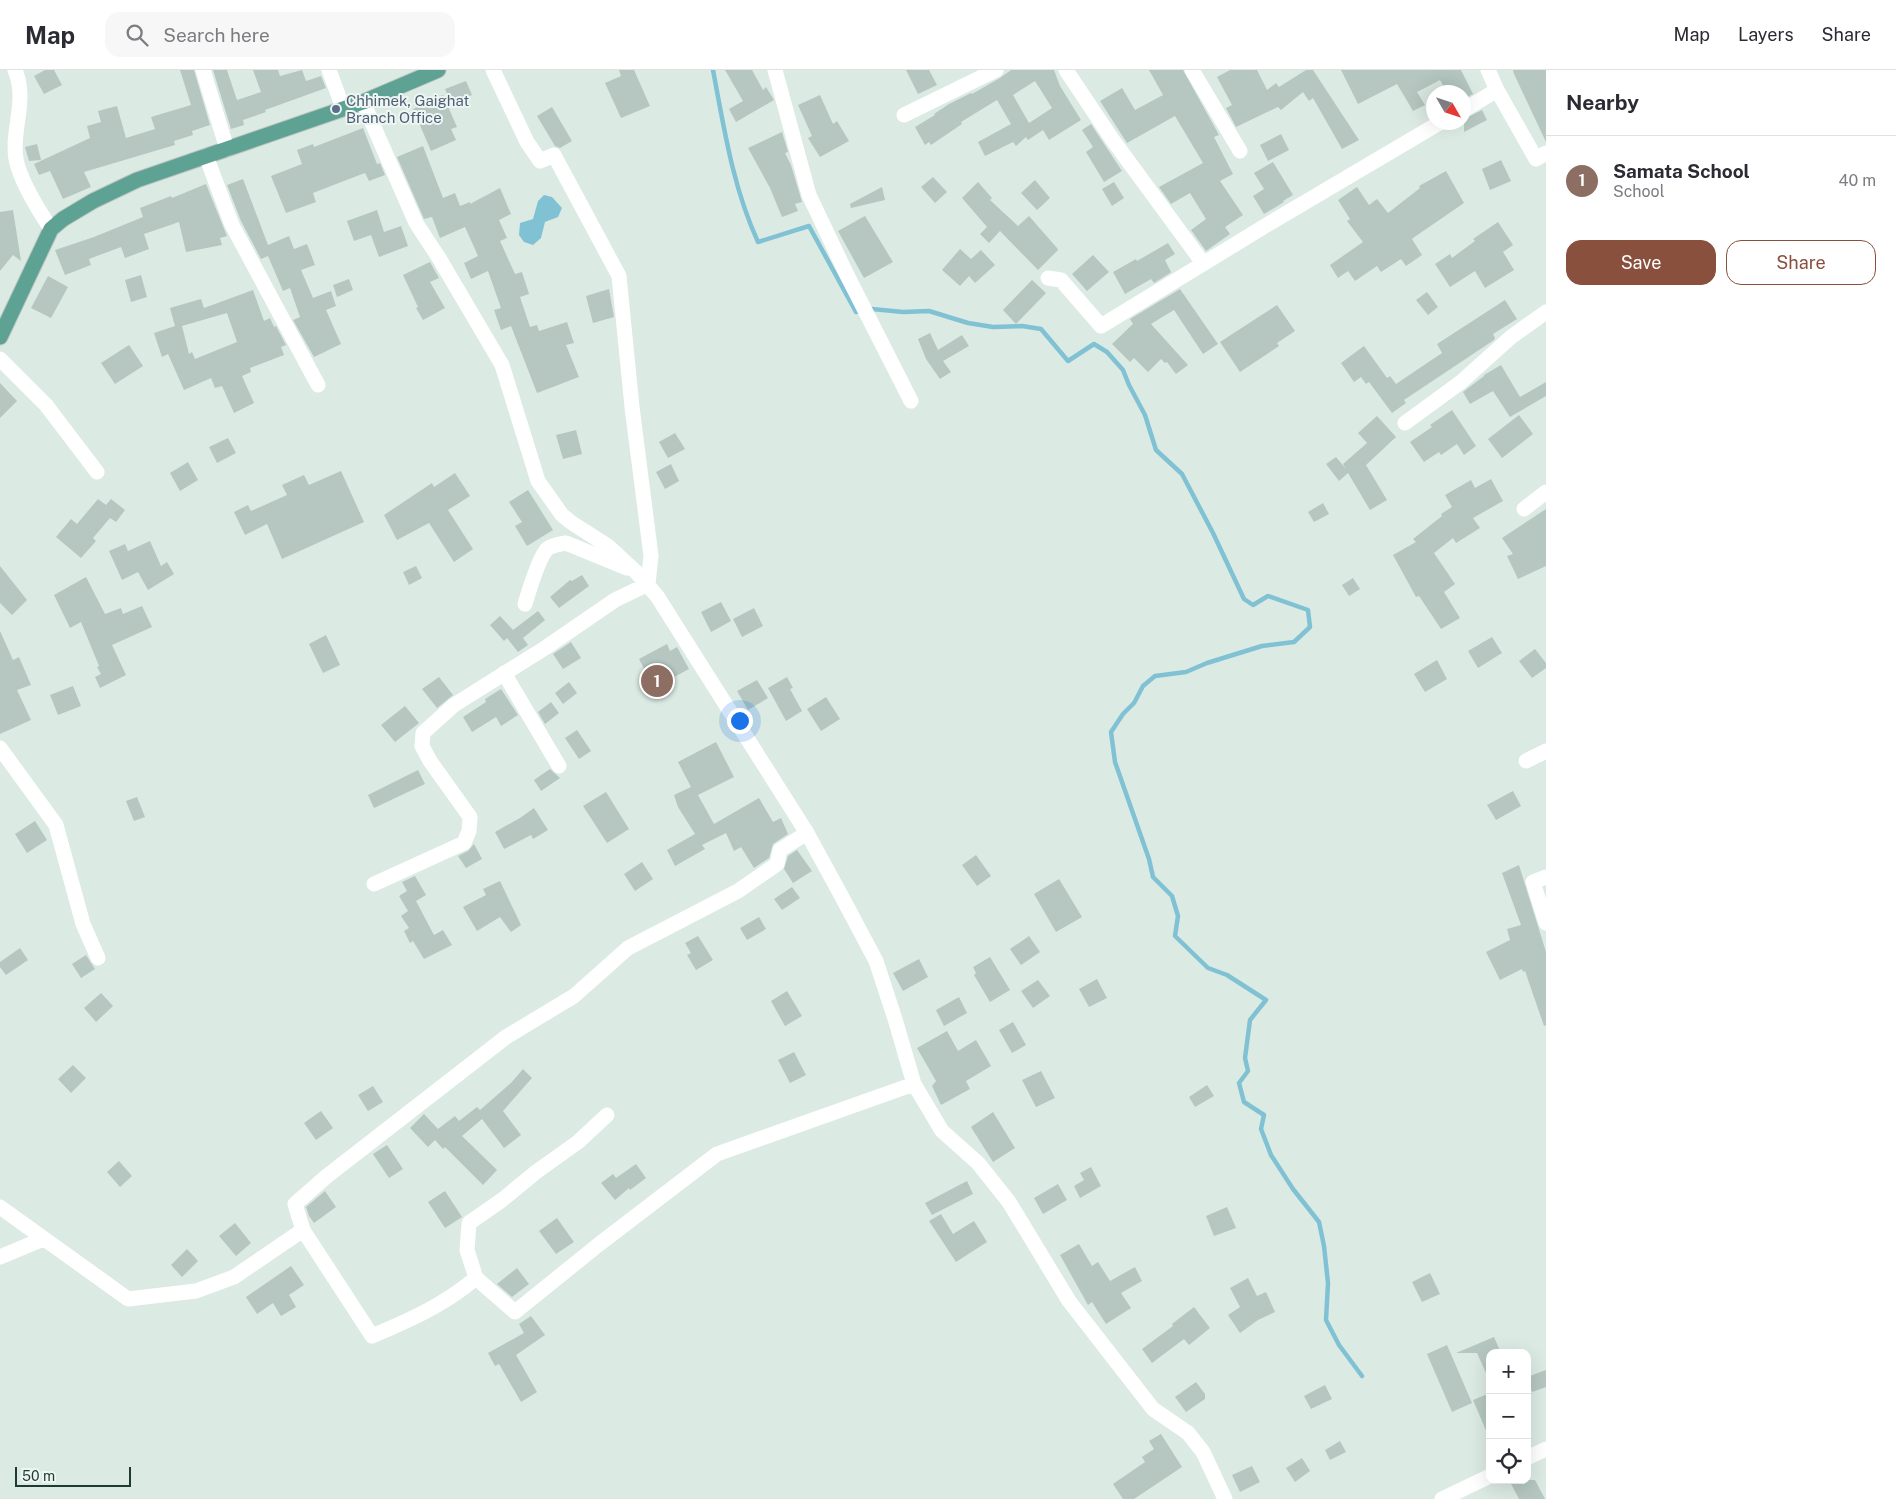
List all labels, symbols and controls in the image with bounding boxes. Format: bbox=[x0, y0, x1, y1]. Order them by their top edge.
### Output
search box bbox=[105, 12, 455, 57]
text: Map bbox=[25, 21, 75, 49]
icon: search bbox=[123, 21, 151, 49]
text: Search here bbox=[163, 24, 270, 46]
text: Map bbox=[1674, 24, 1710, 45]
text: Layers bbox=[1738, 24, 1794, 45]
text: Share bbox=[1822, 24, 1871, 45]
north arrow bbox=[1426, 85, 1471, 130]
text: Nearby bbox=[1566, 90, 1639, 115]
place label: Chhimek, Gaighat Branch Office bbox=[346, 92, 469, 126]
marker: Chhimek, Gaighat Branch Office bbox=[330, 103, 342, 115]
text: Samata School bbox=[1613, 160, 1750, 182]
text: 1 bbox=[1579, 171, 1585, 190]
text: 40 m bbox=[1838, 171, 1876, 190]
text: School bbox=[1613, 182, 1664, 201]
button: Save bbox=[1566, 240, 1716, 285]
button: Share bbox=[1726, 240, 1876, 285]
pin: 1 bbox=[641, 662, 673, 700]
your location bbox=[727, 708, 753, 734]
map controls bbox=[1486, 1349, 1531, 1484]
button: + bbox=[1486, 1349, 1531, 1394]
button: − bbox=[1486, 1394, 1531, 1439]
button: locate bbox=[1486, 1439, 1531, 1484]
scale bar bbox=[15, 1464, 131, 1487]
text: 50 m bbox=[22, 1468, 55, 1484]

